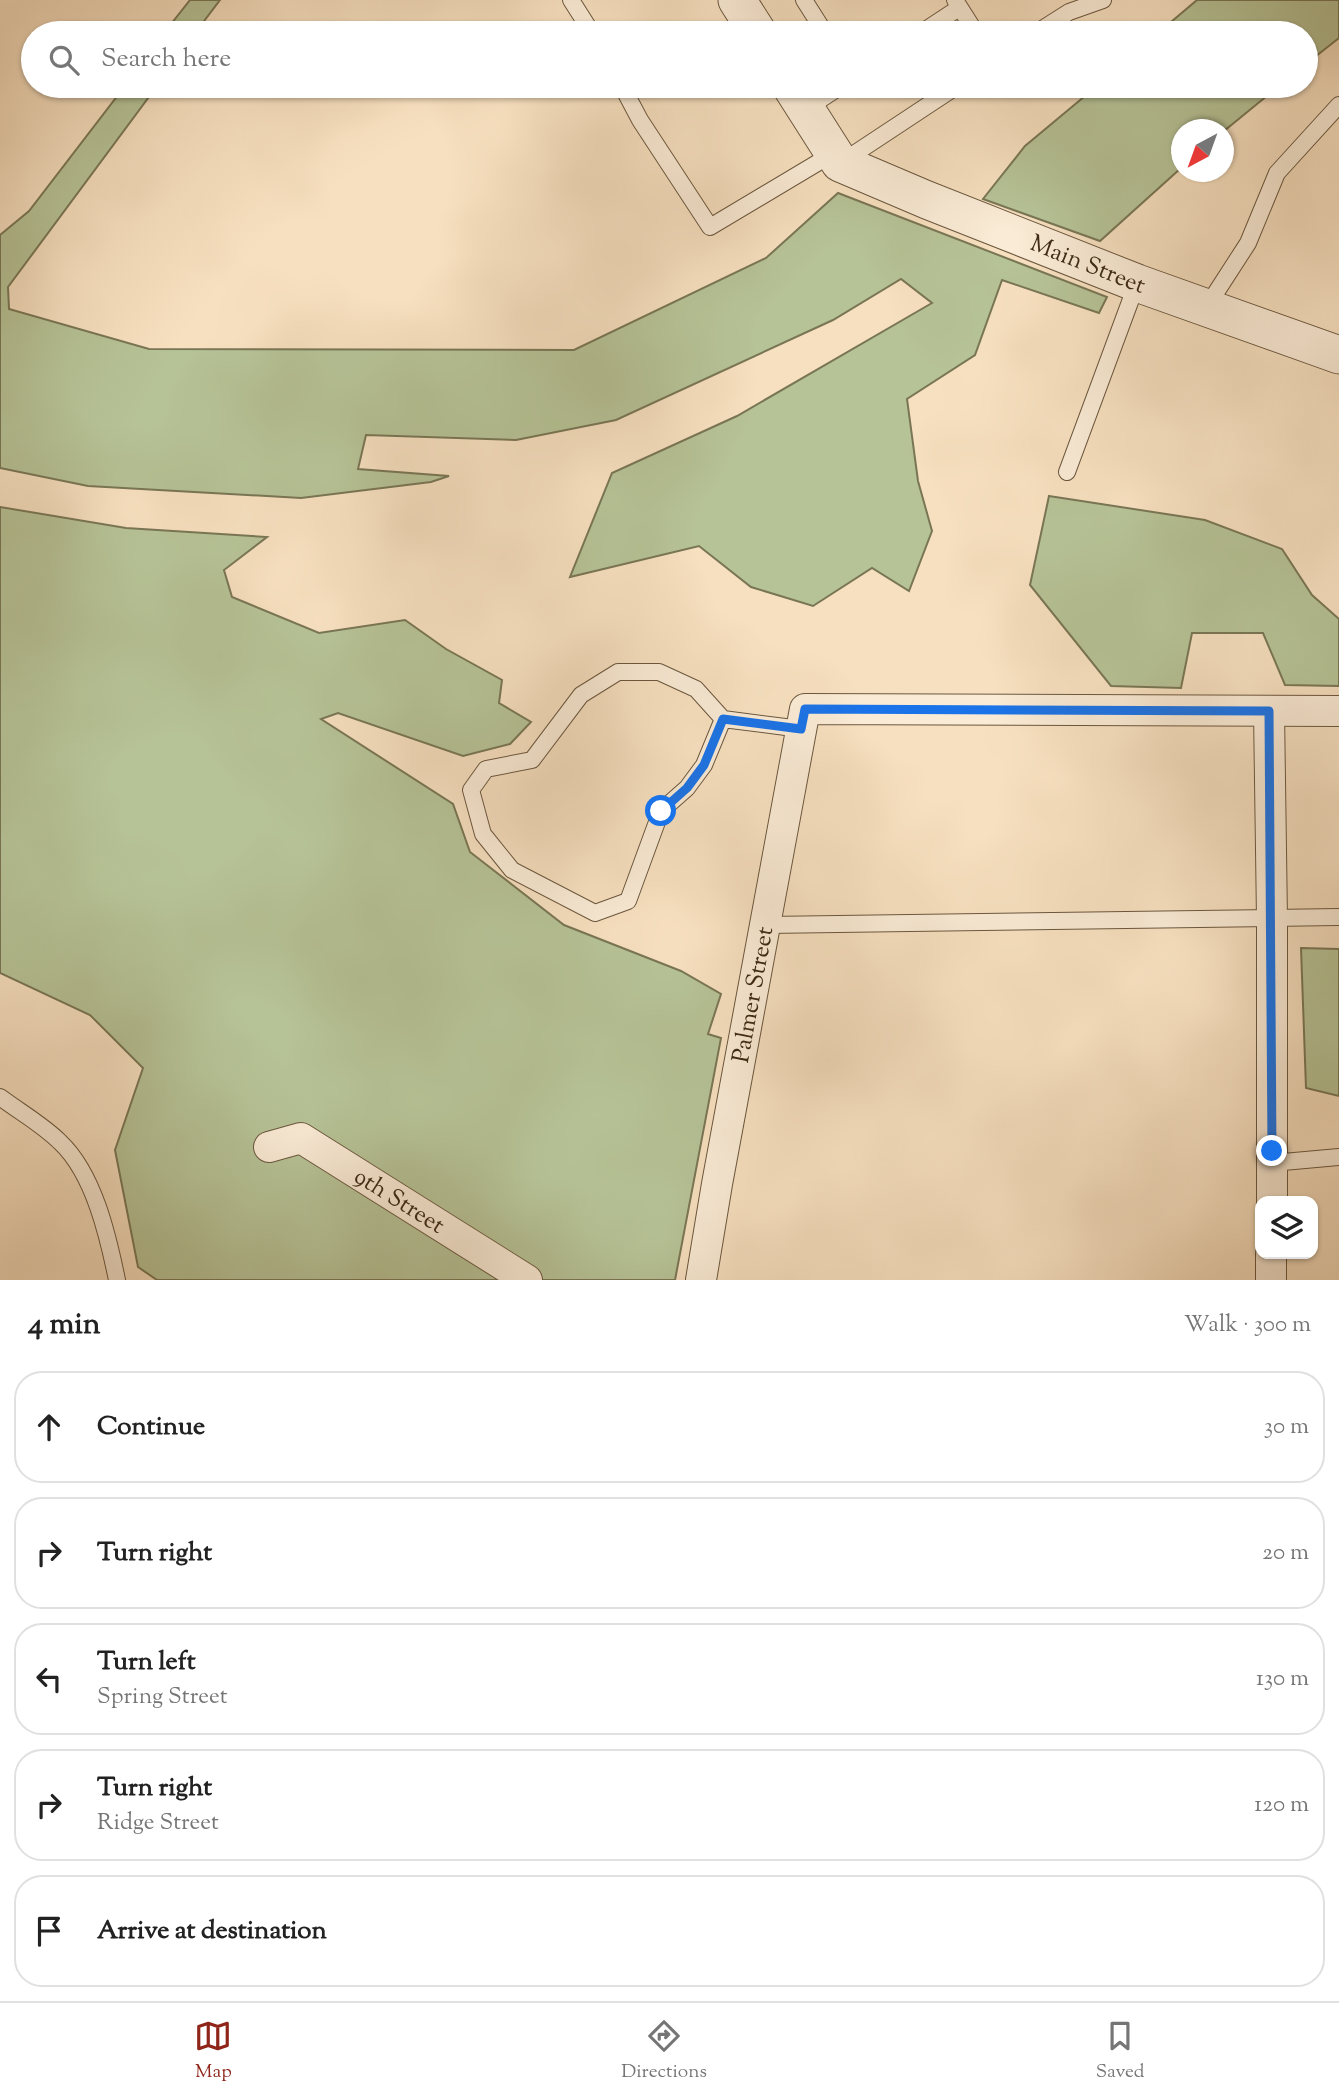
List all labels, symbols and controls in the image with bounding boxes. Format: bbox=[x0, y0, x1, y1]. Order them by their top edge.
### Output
search box bbox=[21, 21, 1318, 98]
icon: search bbox=[45, 41, 83, 79]
text: Search here bbox=[101, 41, 231, 78]
north arrow bbox=[1171, 119, 1234, 182]
street label: Main Street bbox=[1025, 227, 1150, 304]
route start bbox=[645, 795, 676, 826]
street label: Palmer Street bbox=[725, 924, 783, 1066]
route end bbox=[1256, 1135, 1287, 1166]
street label: 9th Street bbox=[347, 1161, 451, 1243]
map controls bbox=[1255, 1196, 1318, 1259]
button: layers bbox=[1255, 1196, 1318, 1259]
text: 4 min bbox=[28, 1304, 101, 1347]
text: Walk · 300 m bbox=[1184, 1309, 1311, 1342]
icon: ahead bbox=[30, 1408, 68, 1446]
text: Continue bbox=[97, 1409, 205, 1446]
text: 30 m bbox=[1264, 1411, 1309, 1444]
icon: right bbox=[30, 1534, 68, 1572]
text: Turn right bbox=[97, 1535, 212, 1572]
text: 20 m bbox=[1262, 1537, 1309, 1570]
text: Turn left bbox=[97, 1644, 196, 1681]
icon: left bbox=[30, 1660, 68, 1698]
text: 130 m bbox=[1256, 1663, 1309, 1696]
text: Spring Street bbox=[97, 1681, 228, 1714]
text: Turn right bbox=[97, 1770, 212, 1807]
icon: right bbox=[30, 1786, 68, 1824]
text: 120 m bbox=[1254, 1789, 1309, 1822]
text: Ridge Street bbox=[97, 1807, 219, 1840]
icon: arrive bbox=[30, 1912, 68, 1950]
text: Arrive at destination bbox=[97, 1913, 327, 1950]
tab: Map bbox=[194, 2017, 232, 2086]
tab: Directions bbox=[621, 2017, 707, 2086]
tab: Saved bbox=[1096, 2017, 1145, 2086]

